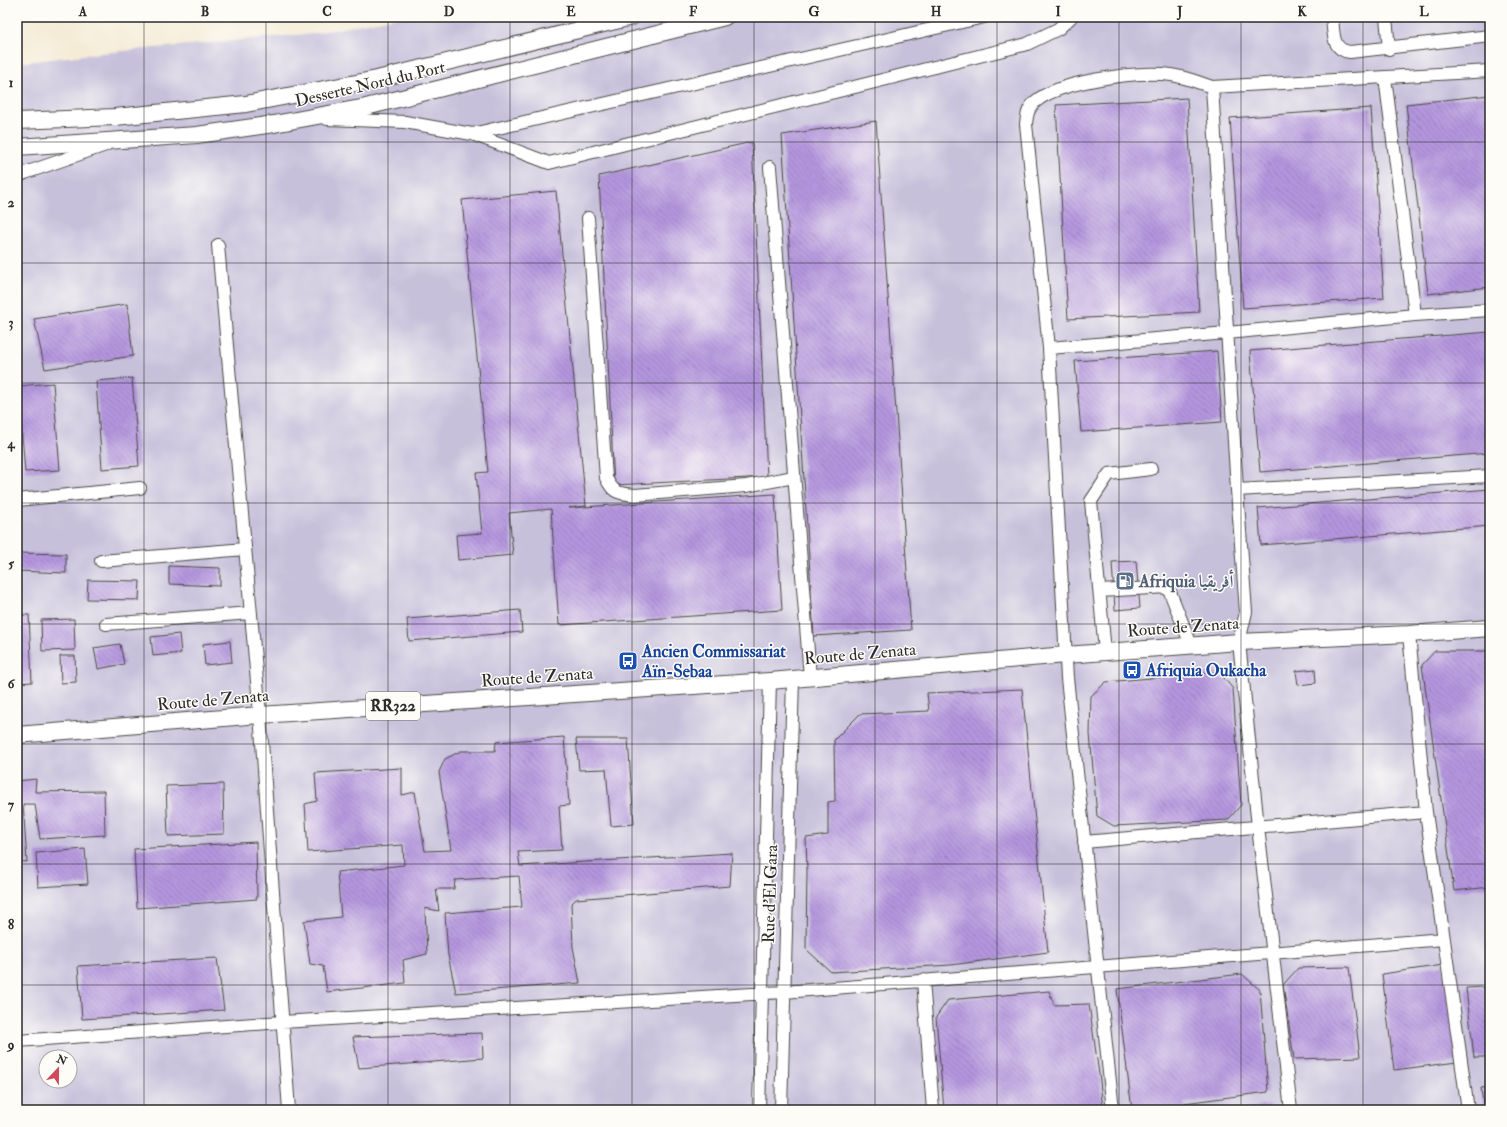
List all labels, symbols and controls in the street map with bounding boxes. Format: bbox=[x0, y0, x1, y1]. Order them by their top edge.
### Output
text: A bbox=[78, 4, 88, 20]
text: B bbox=[201, 4, 209, 20]
text: C bbox=[322, 4, 332, 20]
text: D bbox=[444, 4, 455, 20]
text: E bbox=[566, 4, 576, 20]
text: F bbox=[689, 4, 698, 20]
text: G bbox=[809, 4, 820, 20]
text: H bbox=[931, 4, 942, 20]
text: I bbox=[1055, 4, 1061, 20]
text: J bbox=[1176, 4, 1183, 21]
text: K bbox=[1297, 4, 1307, 20]
text: L bbox=[1419, 4, 1429, 20]
street label: Desserte Nord du Port bbox=[293, 56, 448, 112]
text: 1 bbox=[9, 75, 14, 91]
text: 2 bbox=[8, 195, 15, 211]
text: 3 bbox=[9, 315, 14, 331]
text: 4 bbox=[6, 436, 15, 452]
text: 5 bbox=[8, 556, 14, 572]
place label: Afriquia أفريقيا bbox=[1138, 569, 1234, 593]
fuel station icon: Afriquia أفريقيا bbox=[1114, 570, 1136, 592]
street label: Route de Zenata bbox=[1126, 613, 1241, 641]
street label: Route de Zenata bbox=[803, 639, 918, 669]
place label: Ancien Commissariat Aïn-Sebaa bbox=[641, 641, 786, 682]
bus stop icon: Ancien Commissariat Aïn-Sebaa bbox=[617, 650, 639, 672]
bus stop icon: Afriquia Oukacha bbox=[1121, 659, 1143, 681]
place label: Afriquia Oukacha bbox=[1145, 660, 1267, 682]
street label: Route de Zenata bbox=[480, 663, 595, 691]
text: 6 bbox=[8, 676, 16, 692]
street label: Route de Zenata bbox=[156, 685, 271, 715]
road number: RR322 bbox=[366, 692, 420, 720]
text: 7 bbox=[8, 797, 15, 813]
street label: Rue d'El Gara bbox=[758, 843, 782, 944]
text: 8 bbox=[8, 917, 14, 933]
text: 9 bbox=[6, 1037, 15, 1053]
north arrow bbox=[38, 1049, 78, 1089]
text: N bbox=[54, 1052, 70, 1068]

